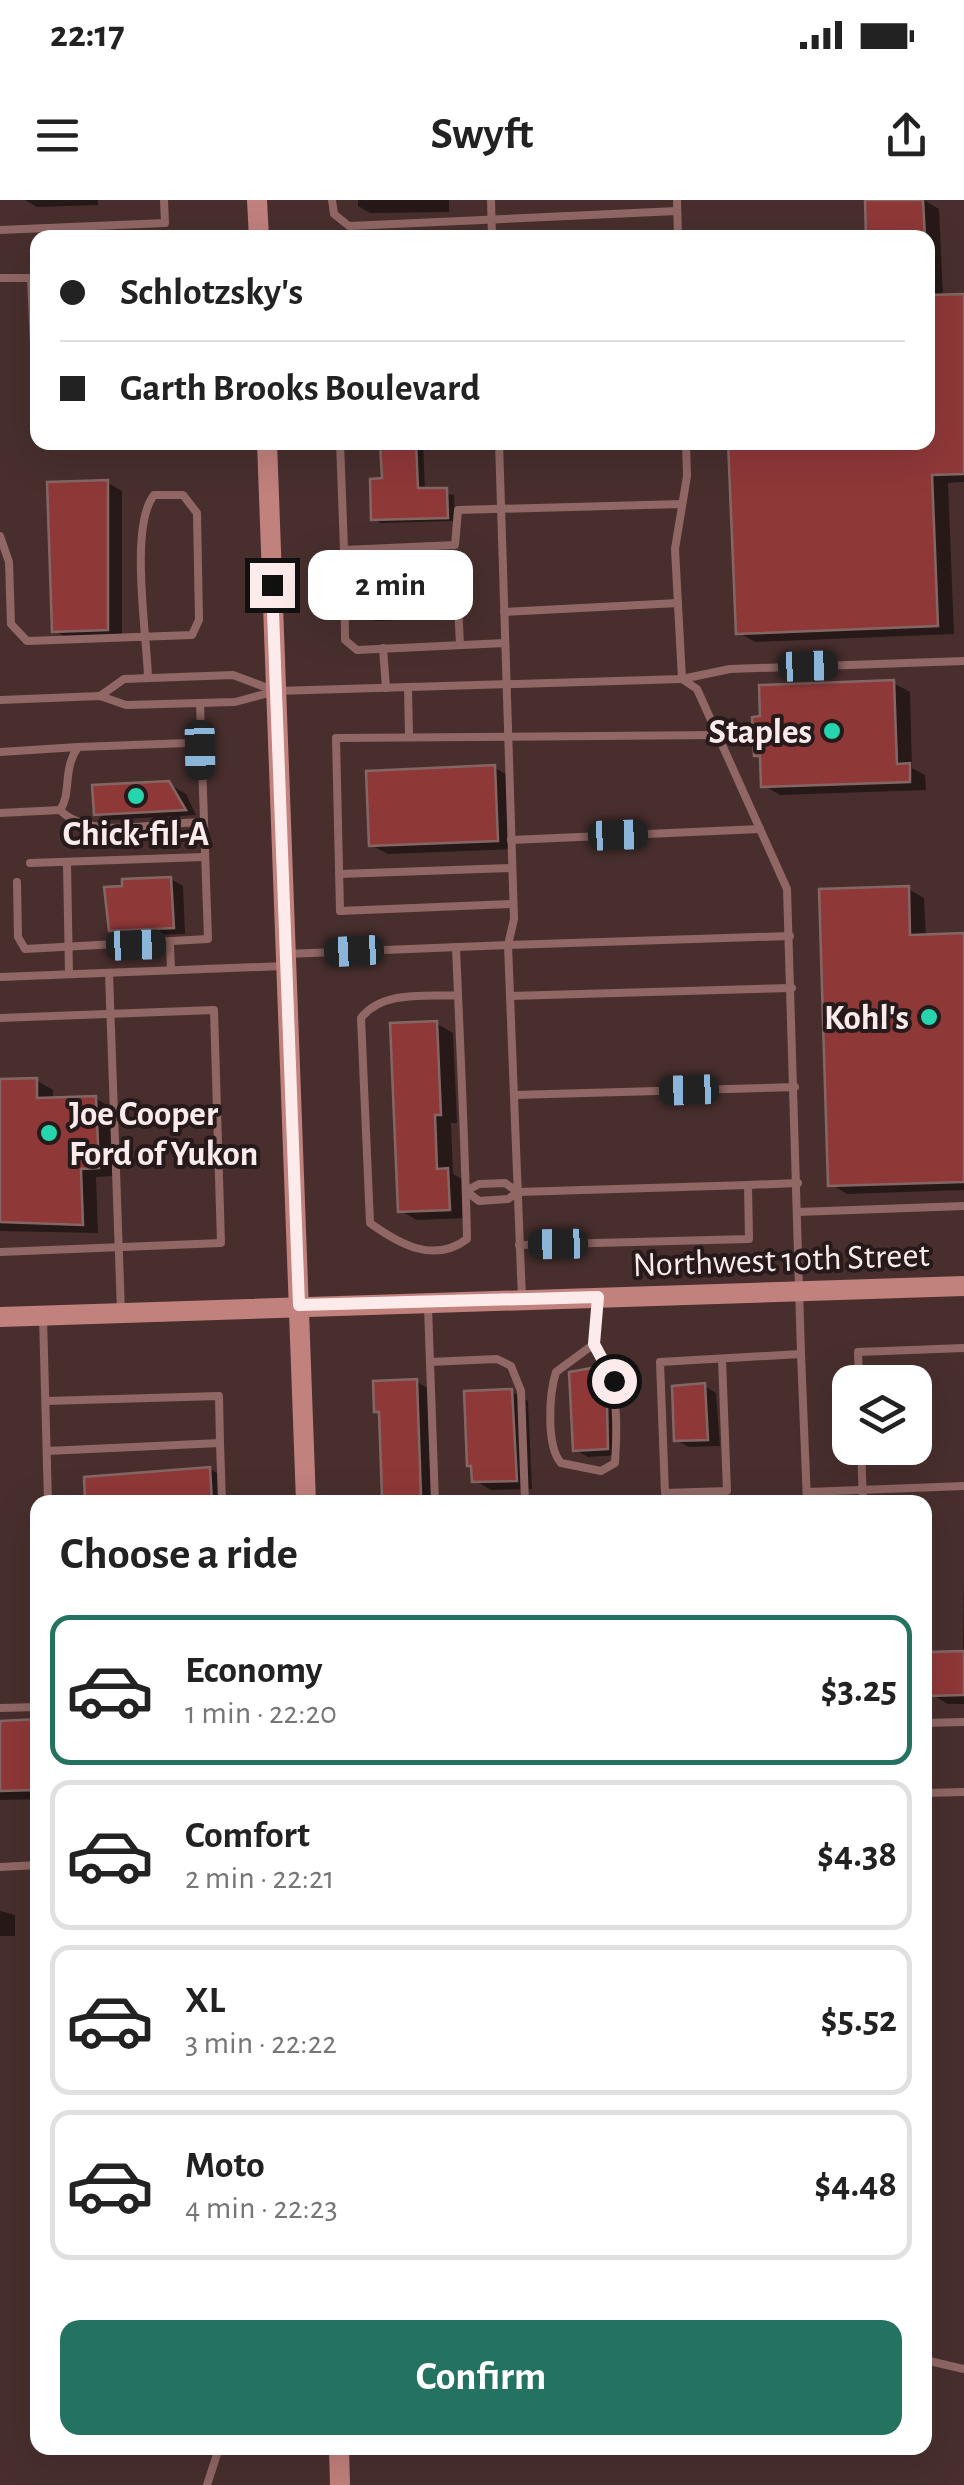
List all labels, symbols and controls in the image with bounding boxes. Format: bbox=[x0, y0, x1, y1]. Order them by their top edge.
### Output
text: 22:17 bbox=[50, 16, 125, 54]
icon: menu bbox=[30, 108, 85, 163]
icon: share bbox=[879, 108, 934, 163]
text: Swyft bbox=[430, 112, 534, 157]
text: Schlotzsky's bbox=[120, 274, 303, 312]
text: Garth Brooks Boulevard bbox=[120, 370, 480, 408]
callout: 2 min bbox=[307, 550, 472, 620]
route end bbox=[250, 563, 295, 608]
text: 2 min bbox=[355, 569, 426, 601]
car bbox=[777, 650, 839, 682]
place label: Staples bbox=[709, 715, 812, 750]
car bbox=[184, 720, 216, 780]
marker: Staples bbox=[821, 720, 843, 742]
marker: Chick-fil-A bbox=[125, 785, 147, 807]
place label: Chick-fil-A bbox=[63, 817, 209, 852]
car bbox=[587, 819, 649, 851]
car bbox=[105, 929, 167, 961]
car bbox=[323, 934, 385, 968]
place label: Kohl's bbox=[824, 1001, 909, 1036]
marker: Kohl's bbox=[918, 1006, 940, 1028]
car bbox=[658, 1074, 720, 1106]
place label: Joe Cooper Ford of Yukon bbox=[69, 1097, 258, 1172]
marker: Joe Cooper Ford of Yukon bbox=[38, 1122, 60, 1144]
car bbox=[528, 1228, 588, 1260]
street label: Northwest 10th Street bbox=[632, 1238, 930, 1283]
route start bbox=[592, 1359, 637, 1404]
map controls bbox=[832, 1365, 932, 1465]
button: layers bbox=[832, 1365, 932, 1465]
text: Choose a ride bbox=[60, 1532, 298, 1577]
icon: car bbox=[65, 1645, 155, 1735]
text: Economy bbox=[185, 1652, 323, 1690]
text: $3.25 bbox=[821, 1671, 897, 1709]
text: 1 min · 22:20 bbox=[185, 1697, 337, 1729]
icon: car bbox=[65, 1810, 155, 1900]
text: Comfort bbox=[185, 1817, 310, 1855]
text: $4.38 bbox=[817, 1836, 897, 1874]
text: 2 min · 22:21 bbox=[185, 1862, 335, 1894]
icon: car bbox=[65, 1975, 155, 2065]
text: XL bbox=[185, 1982, 225, 2020]
text: $5.52 bbox=[820, 2001, 897, 2039]
text: 3 min · 22:22 bbox=[185, 2027, 337, 2059]
icon: car bbox=[65, 2140, 155, 2230]
text: Moto bbox=[185, 2147, 265, 2185]
text: $4.48 bbox=[814, 2166, 897, 2204]
text: 4 min · 22:23 bbox=[185, 2192, 338, 2224]
button: Confirm bbox=[60, 2320, 902, 2435]

